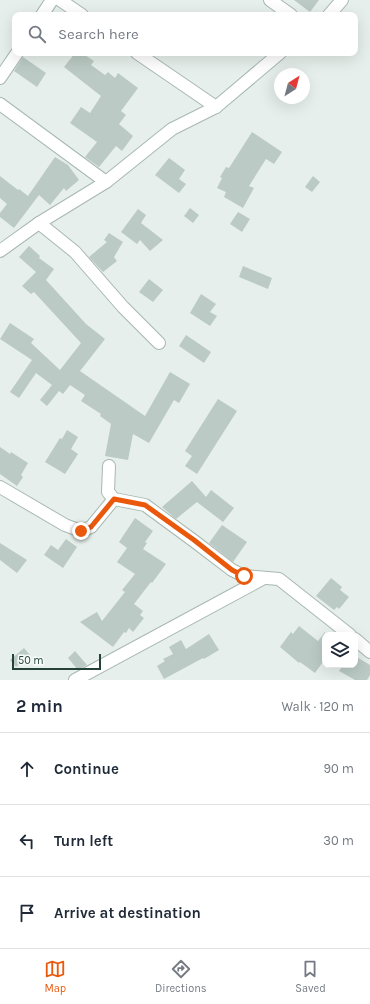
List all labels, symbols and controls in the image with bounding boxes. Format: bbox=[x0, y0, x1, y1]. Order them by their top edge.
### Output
search box bbox=[12, 12, 358, 56]
icon: search bbox=[26, 23, 48, 45]
text: Search here bbox=[58, 25, 139, 43]
north arrow bbox=[274, 68, 310, 104]
route end bbox=[72, 522, 90, 540]
route start bbox=[235, 567, 253, 585]
map controls bbox=[322, 632, 358, 668]
button: layers bbox=[322, 632, 358, 668]
scale bar bbox=[12, 652, 101, 671]
text: 50 m bbox=[18, 654, 44, 667]
text: 2 min bbox=[16, 696, 63, 716]
text: Walk · 120 m bbox=[281, 699, 354, 714]
icon: ahead bbox=[16, 758, 38, 780]
text: Continue bbox=[54, 760, 119, 778]
text: 90 m bbox=[323, 761, 354, 776]
icon: left bbox=[16, 830, 38, 852]
text: Turn left bbox=[54, 832, 113, 850]
text: 30 m bbox=[323, 833, 354, 848]
icon: arrive bbox=[16, 902, 38, 924]
text: Arrive at destination bbox=[54, 904, 201, 922]
tab: Map bbox=[44, 958, 66, 995]
tab: Directions bbox=[155, 958, 207, 995]
tab: Saved bbox=[295, 958, 326, 995]

